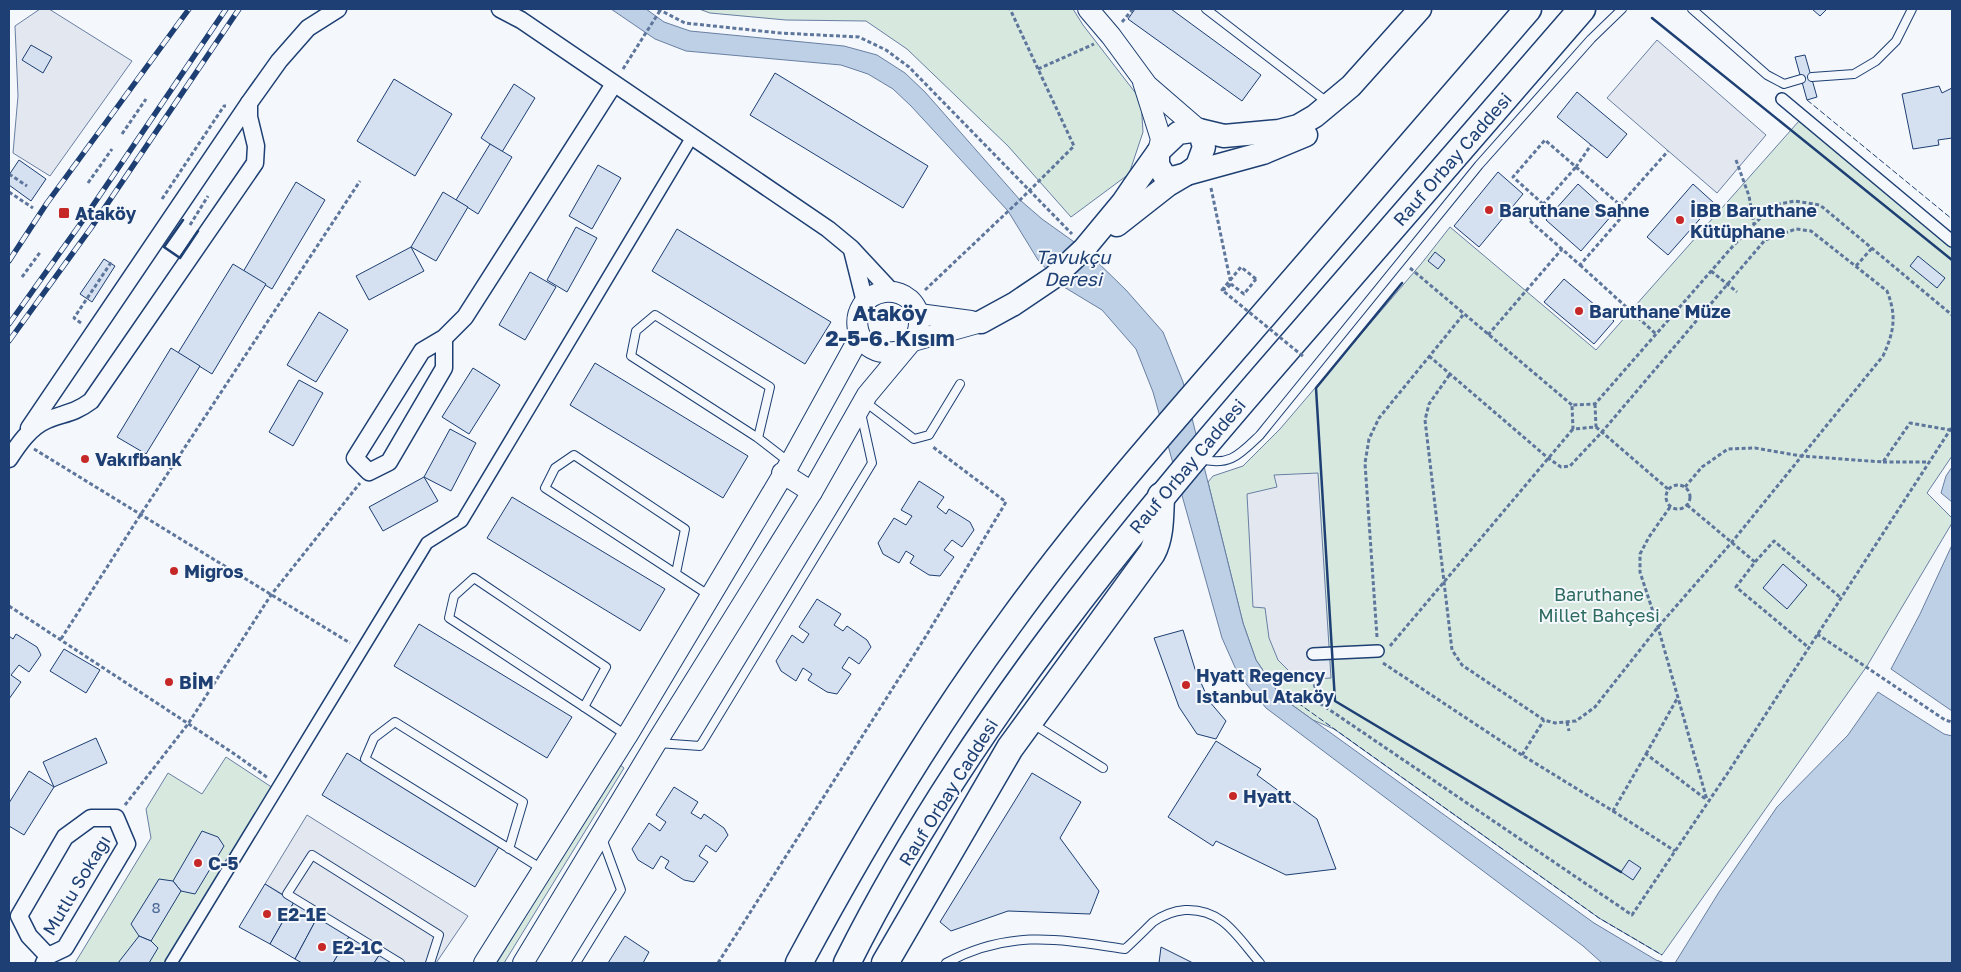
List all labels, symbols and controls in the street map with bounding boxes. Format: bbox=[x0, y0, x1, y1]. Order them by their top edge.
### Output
street label: Rauf Orbay Caddesi bbox=[1388, 88, 1516, 230]
place label: Baruthane Sahne bbox=[1499, 199, 1650, 221]
place label: İBB Baruthane Kütüphane bbox=[1690, 199, 1817, 242]
place label: Ataköy bbox=[75, 202, 136, 224]
marker: Baruthane Sahne bbox=[1483, 204, 1495, 216]
marker: Ataköy bbox=[57, 206, 71, 220]
marker: İBB Baruthane Kütüphane bbox=[1674, 214, 1686, 226]
water label: Tavukçu Deresi bbox=[1036, 245, 1112, 290]
district label: Ataköy 2-5-6. Kısım bbox=[825, 299, 955, 351]
place label: Baruthane Müze bbox=[1589, 300, 1731, 322]
marker: Baruthane Müze bbox=[1573, 305, 1585, 317]
street label: Rauf Orbay Caddesi bbox=[1124, 394, 1250, 538]
place label: Vakıfbank bbox=[95, 448, 182, 470]
marker: Vakıfbank bbox=[79, 453, 91, 465]
place label: Migros bbox=[184, 560, 244, 582]
marker: Migros bbox=[168, 565, 180, 577]
park label: Baruthane Millet Bahçesi bbox=[1538, 583, 1660, 626]
place label: Hyatt Regency Istanbul Ataköy bbox=[1196, 664, 1334, 707]
place label: BİM bbox=[179, 671, 214, 693]
marker: BİM bbox=[163, 676, 175, 688]
marker: Hyatt Regency Istanbul Ataköy bbox=[1180, 679, 1192, 691]
street label: Rauf Orbay Caddesi bbox=[894, 714, 1002, 870]
place label: Hyatt bbox=[1243, 785, 1292, 807]
marker: Hyatt bbox=[1227, 790, 1239, 802]
street label: Mutlu Sokağı bbox=[37, 831, 115, 939]
place label: C-5 bbox=[208, 852, 239, 874]
marker: C-5 bbox=[192, 857, 204, 869]
house number: 8 bbox=[151, 898, 161, 916]
place label: E2-1E bbox=[277, 903, 327, 925]
marker: E2-1E bbox=[261, 908, 273, 920]
place label: E2-1C bbox=[332, 936, 383, 958]
marker: E2-1C bbox=[316, 941, 328, 953]

